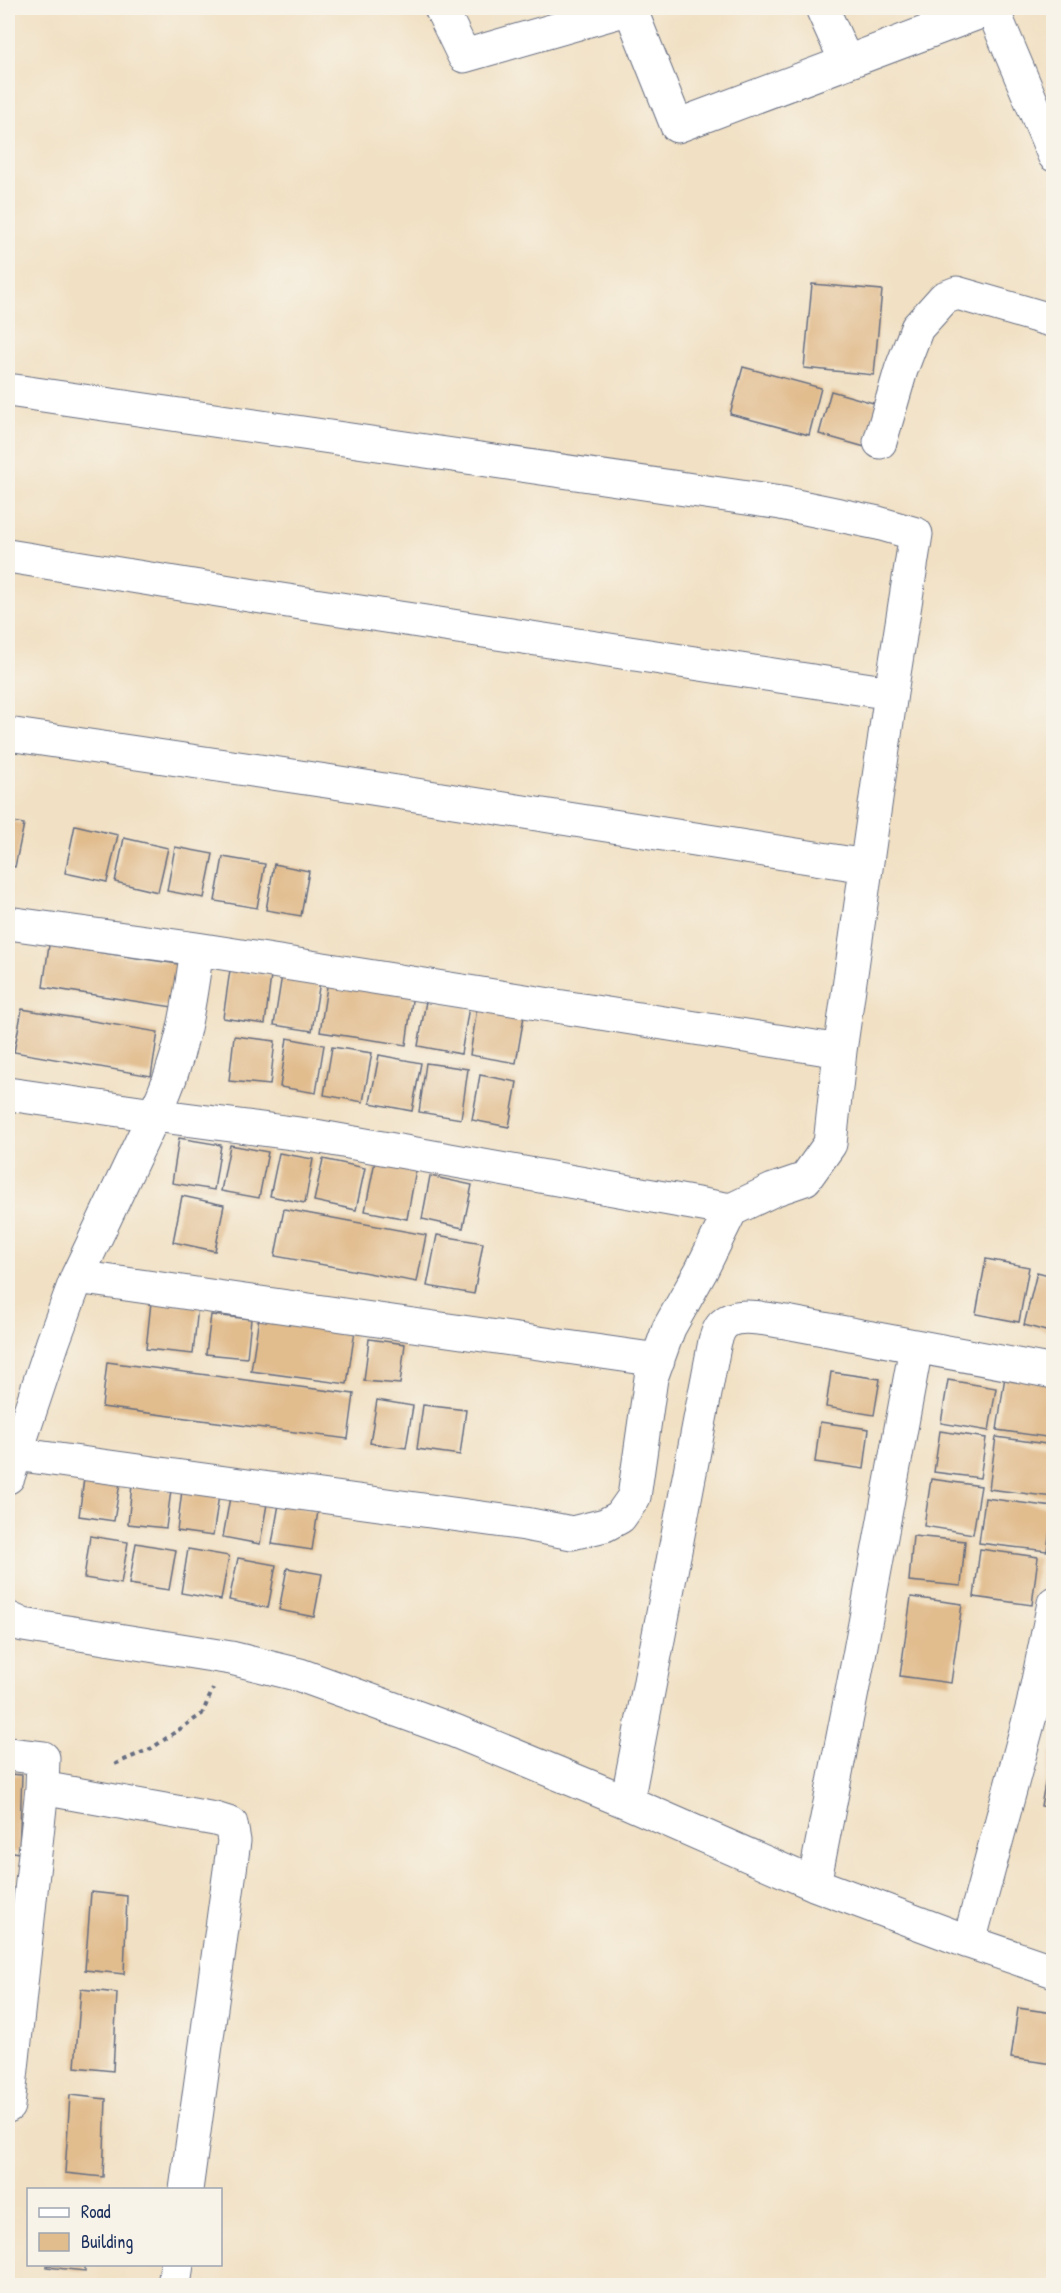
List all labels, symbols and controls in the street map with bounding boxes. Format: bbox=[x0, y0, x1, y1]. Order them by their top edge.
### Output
legend bbox=[27, 2188, 222, 2266]
text: Road bbox=[81, 2199, 111, 2224]
text: Building bbox=[81, 2229, 133, 2254]

